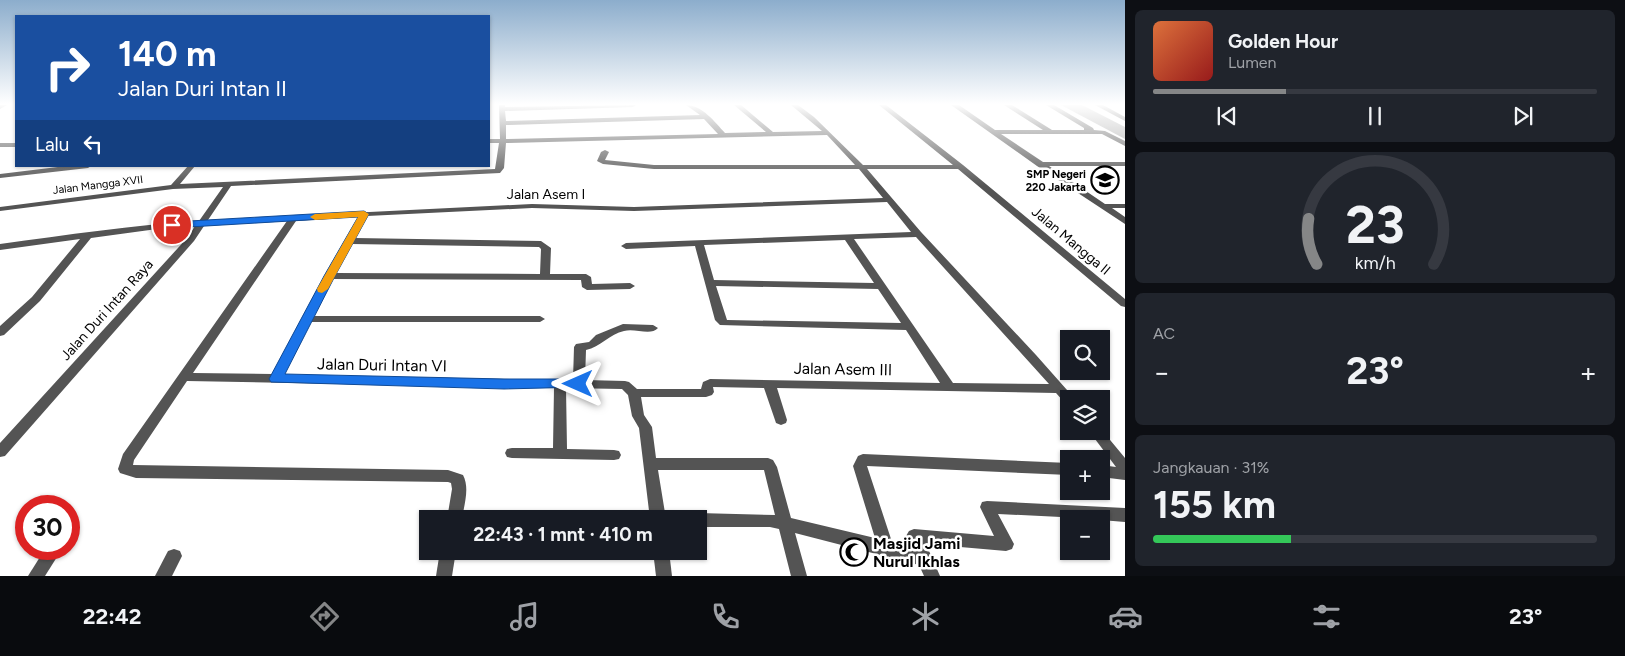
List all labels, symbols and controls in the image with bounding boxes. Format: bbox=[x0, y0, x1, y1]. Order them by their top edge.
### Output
text: Golden Hour bbox=[1228, 30, 1338, 53]
text: 140 m bbox=[118, 33, 216, 75]
icon: right bbox=[35, 35, 100, 100]
text: Lumen bbox=[1228, 53, 1277, 72]
text: Jalan Duri Intan II bbox=[118, 75, 287, 102]
icon: previous bbox=[1213, 102, 1241, 130]
icon: pause bbox=[1361, 102, 1389, 130]
icon: next bbox=[1509, 102, 1537, 130]
icon: left bbox=[79, 130, 107, 158]
text: Lalu bbox=[35, 133, 69, 156]
school or university icon: SMP Negeri 220 Jakarta bbox=[1090, 165, 1120, 195]
place label: SMP Negeri 220 Jakarta bbox=[1026, 168, 1086, 194]
street label: Jalan Mangga XVII bbox=[52, 173, 144, 197]
street label: Jalan Asem I bbox=[507, 186, 585, 203]
text: 23 bbox=[1345, 194, 1405, 256]
street label: Jalan Mangga II bbox=[1028, 203, 1114, 279]
pin bbox=[151, 204, 193, 246]
icon: arrive bbox=[158, 211, 186, 239]
text: km/h bbox=[1355, 252, 1395, 273]
street label: Jalan Duri Intan Raya bbox=[57, 256, 157, 364]
text: AC bbox=[1153, 324, 1175, 343]
map controls bbox=[1060, 330, 1110, 560]
button: search bbox=[1060, 330, 1110, 380]
text: 23° bbox=[1346, 348, 1404, 394]
street label: Jalan Duri Intan VI bbox=[317, 354, 447, 376]
text: − bbox=[1153, 355, 1170, 389]
text: + bbox=[1580, 355, 1597, 389]
position arrow bbox=[551, 357, 603, 409]
street label: Jalan Asem III bbox=[794, 359, 892, 379]
button: layers bbox=[1060, 390, 1110, 440]
button: + bbox=[1060, 450, 1110, 500]
text: Jangkauan · 31% bbox=[1153, 458, 1269, 477]
text: 155 km bbox=[1153, 482, 1276, 528]
speed limit sign: 30 bbox=[15, 495, 80, 560]
button: − bbox=[1060, 510, 1110, 560]
text: 22:43 · 1 mnt · 410 m bbox=[473, 523, 653, 546]
place label: Masjid Jami Nurul Ikhlas bbox=[873, 534, 960, 571]
mosque icon: Masjid Jami Nurul Ikhlas bbox=[839, 537, 869, 567]
icon: directions bbox=[307, 599, 342, 634]
icon: music bbox=[507, 599, 542, 634]
icon: phone bbox=[708, 599, 743, 634]
icon: climate bbox=[908, 599, 943, 634]
icon: car bbox=[1108, 599, 1143, 634]
icon: filters bbox=[1309, 599, 1344, 634]
text: 22:42 bbox=[83, 603, 141, 630]
text: 23° bbox=[1509, 603, 1542, 630]

